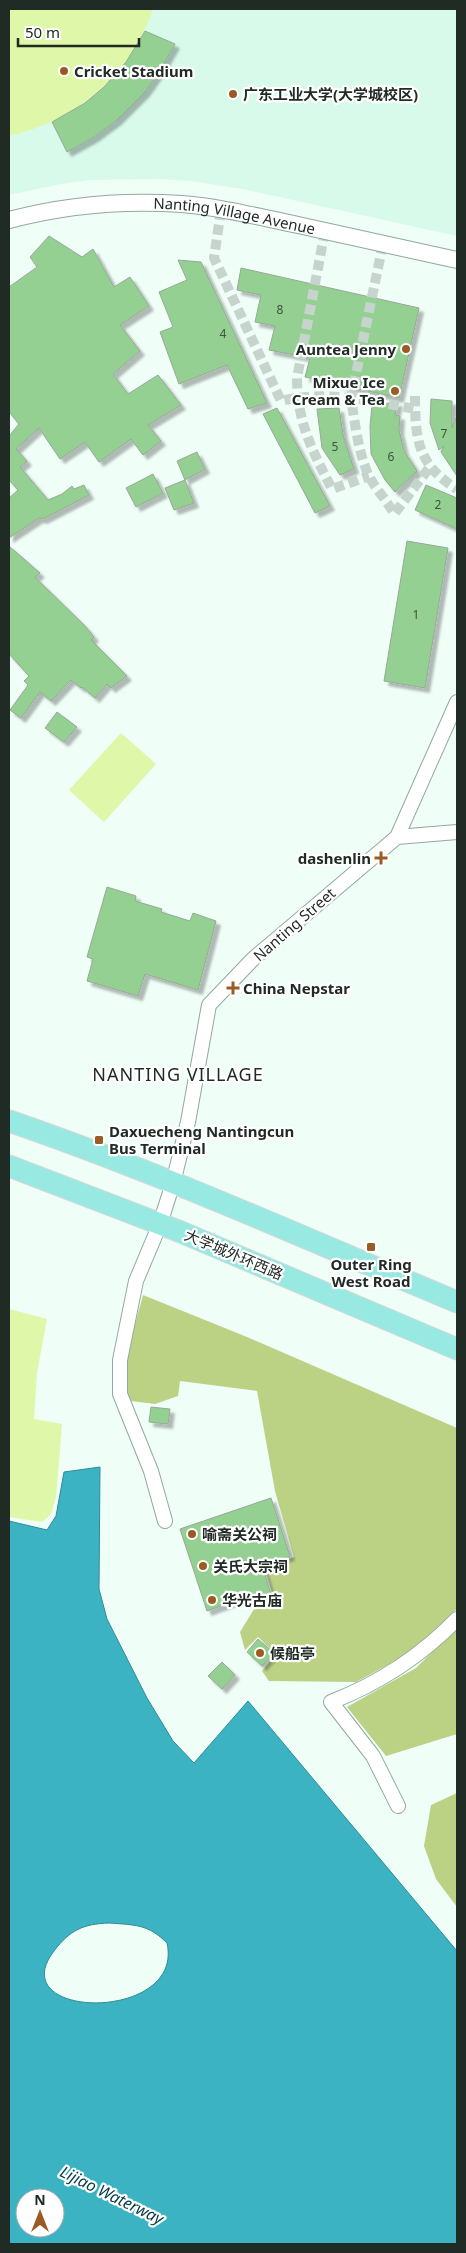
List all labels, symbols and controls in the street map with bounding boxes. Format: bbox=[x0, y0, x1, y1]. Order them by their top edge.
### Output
scale bar bbox=[18, 15, 139, 47]
text: 50 m bbox=[25, 22, 60, 42]
place label: Cricket Stadium bbox=[74, 61, 193, 81]
marker: Cricket Stadium bbox=[58, 65, 70, 77]
place label: 广东工业大学(大学城校区) bbox=[243, 84, 418, 104]
marker: 广东工业大学(大学城校区) bbox=[227, 88, 239, 100]
street label: Nanting Village Avenue bbox=[153, 193, 317, 239]
house number: 8 bbox=[277, 301, 284, 318]
house number: 4 bbox=[220, 325, 227, 342]
place label: Auntea Jenny bbox=[296, 339, 396, 359]
marker: Auntea Jenny bbox=[400, 343, 412, 355]
place label: Mixue Ice Cream & Tea bbox=[292, 372, 385, 409]
marker: Mixue Ice Cream & Tea bbox=[389, 385, 401, 397]
house number: 7 bbox=[441, 425, 448, 442]
house number: 5 bbox=[332, 438, 339, 455]
house number: 6 bbox=[388, 448, 395, 465]
house number: 2 bbox=[435, 496, 442, 513]
house number: 1 bbox=[413, 606, 419, 623]
place label: dashenlin bbox=[298, 848, 371, 868]
marker: dashenlin bbox=[375, 852, 387, 864]
street label: Nanting Street bbox=[249, 882, 340, 965]
place label: China Nepstar bbox=[243, 978, 350, 998]
marker: China Nepstar bbox=[227, 982, 239, 994]
district label: NANTING VILLAGE bbox=[92, 1062, 264, 1086]
place label: Daxuecheng Nantingcun Bus Terminal bbox=[109, 1121, 294, 1158]
marker: Daxuecheng Nantingcun Bus Terminal bbox=[93, 1134, 105, 1146]
street label: 大学城外环西路 bbox=[182, 1224, 286, 1284]
marker: Outer Ring West Road bbox=[365, 1241, 377, 1253]
place label: Outer Ring West Road bbox=[330, 1254, 412, 1291]
place label: 喻斋关公祠 bbox=[202, 1524, 277, 1544]
marker: 喻斋关公祠 bbox=[186, 1528, 198, 1540]
place label: 关氏大宗祠 bbox=[213, 1556, 288, 1576]
marker: 关氏大宗祠 bbox=[197, 1560, 209, 1572]
place label: 华光古庙 bbox=[222, 1590, 282, 1610]
marker: 华光古庙 bbox=[206, 1594, 218, 1606]
place label: 候船亭 bbox=[270, 1643, 315, 1663]
marker: 候船亭 bbox=[254, 1647, 266, 1659]
water label: Lijiao Waterway bbox=[57, 2160, 169, 2230]
north arrow bbox=[15, 2188, 65, 2238]
text: N bbox=[34, 2190, 46, 2209]

